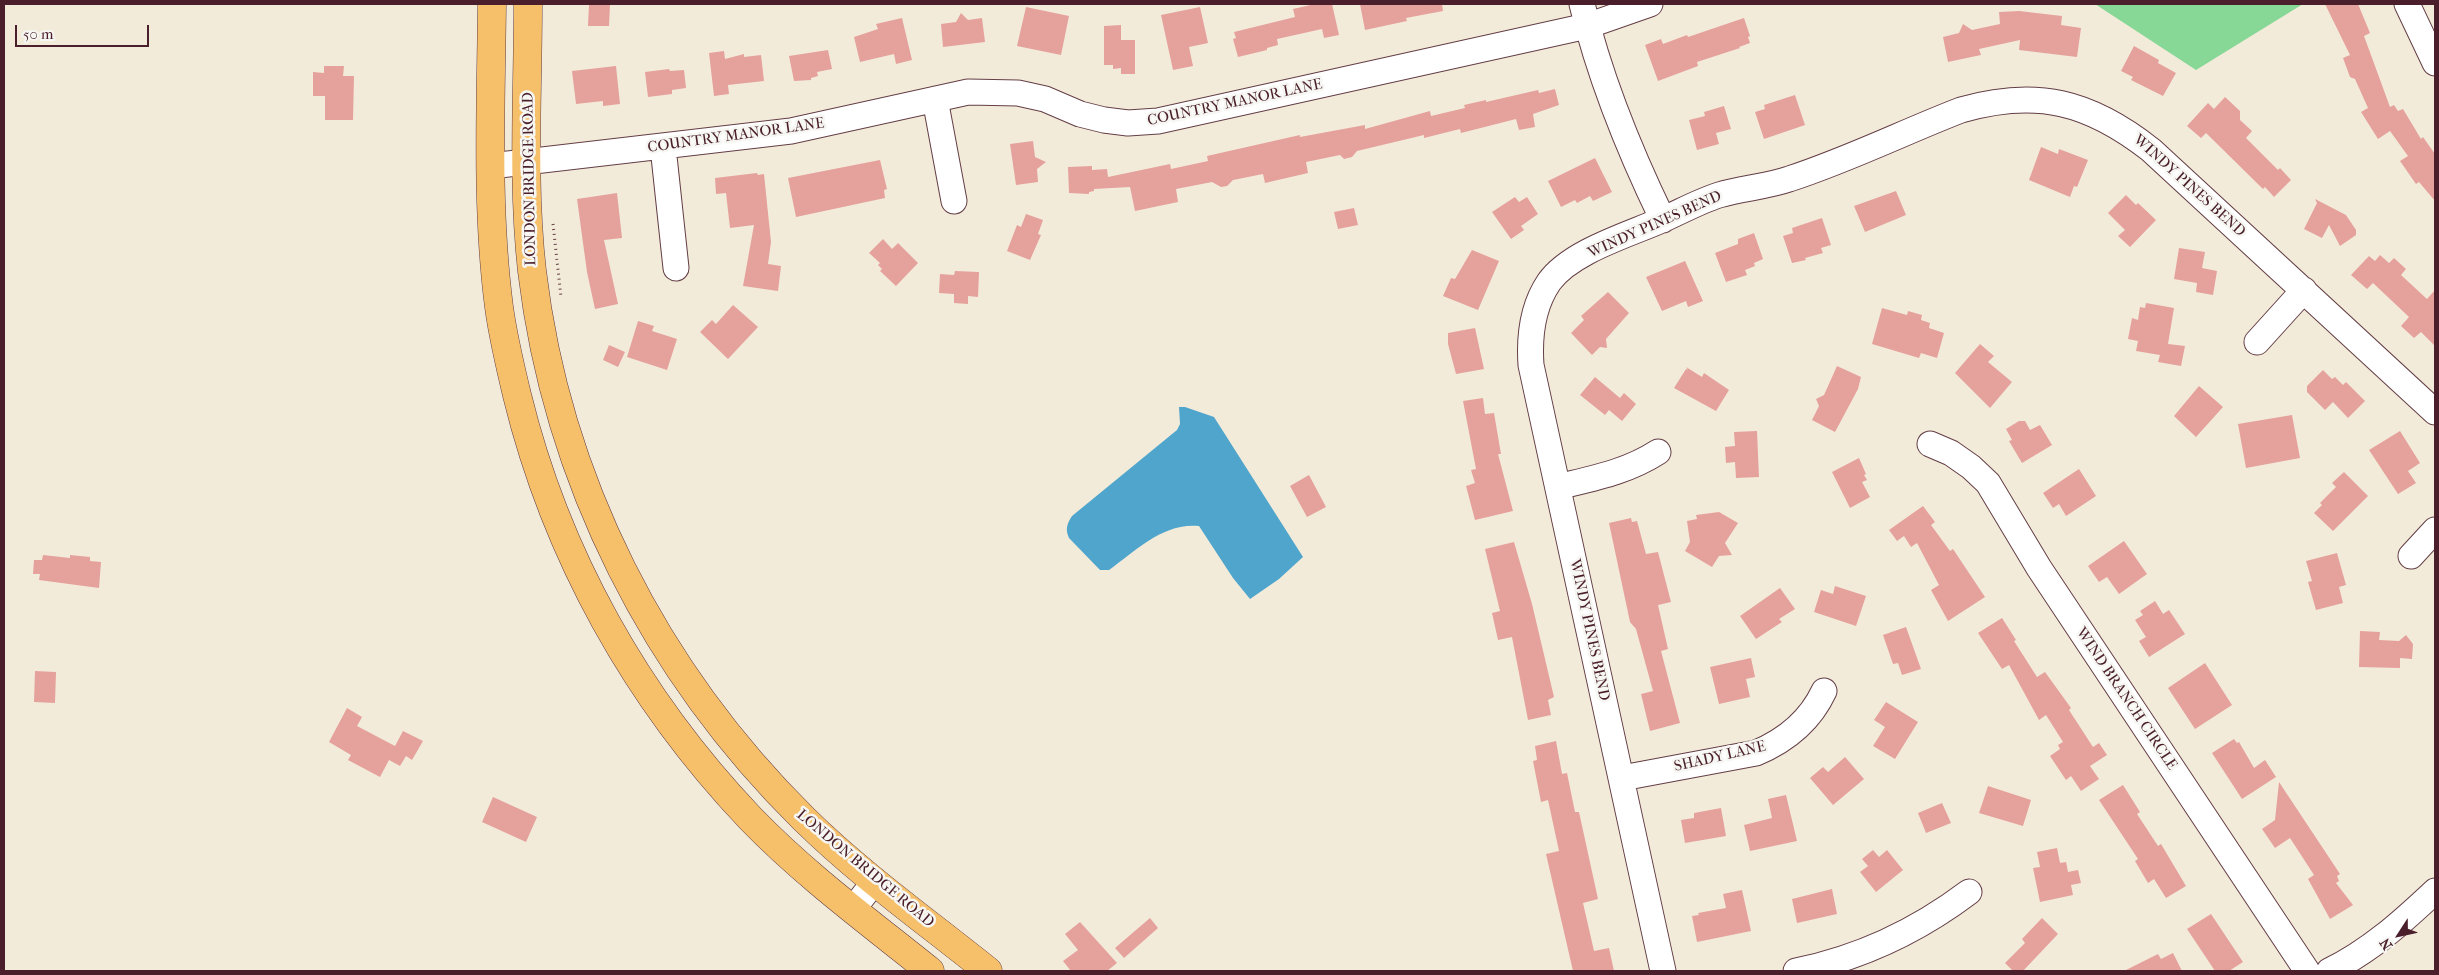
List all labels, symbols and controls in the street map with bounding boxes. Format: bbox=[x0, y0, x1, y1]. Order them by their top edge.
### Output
scale bar bbox=[18, 15, 151, 47]
text: 50 m bbox=[23, 25, 53, 43]
street label: COUNTRY MANOR LANE bbox=[1146, 76, 1324, 130]
street label: LONDON BRIDGE ROAD bbox=[519, 92, 541, 266]
street label: COUNTRY MANOR LANE bbox=[646, 115, 826, 157]
street label: WINDY PINES BEND bbox=[2129, 131, 2249, 241]
street label: WINDY PINES BEND bbox=[1585, 187, 1725, 263]
street label: WINDY PINES BEND bbox=[1565, 557, 1613, 703]
street label: WIND BRANCH CIRCLE bbox=[2072, 624, 2180, 774]
street label: SHADY LANE bbox=[1672, 738, 1768, 776]
street label: LONDON BRIDGE ROAD bbox=[793, 806, 937, 932]
north arrow bbox=[2374, 910, 2424, 960]
text: N bbox=[2376, 935, 2396, 953]

